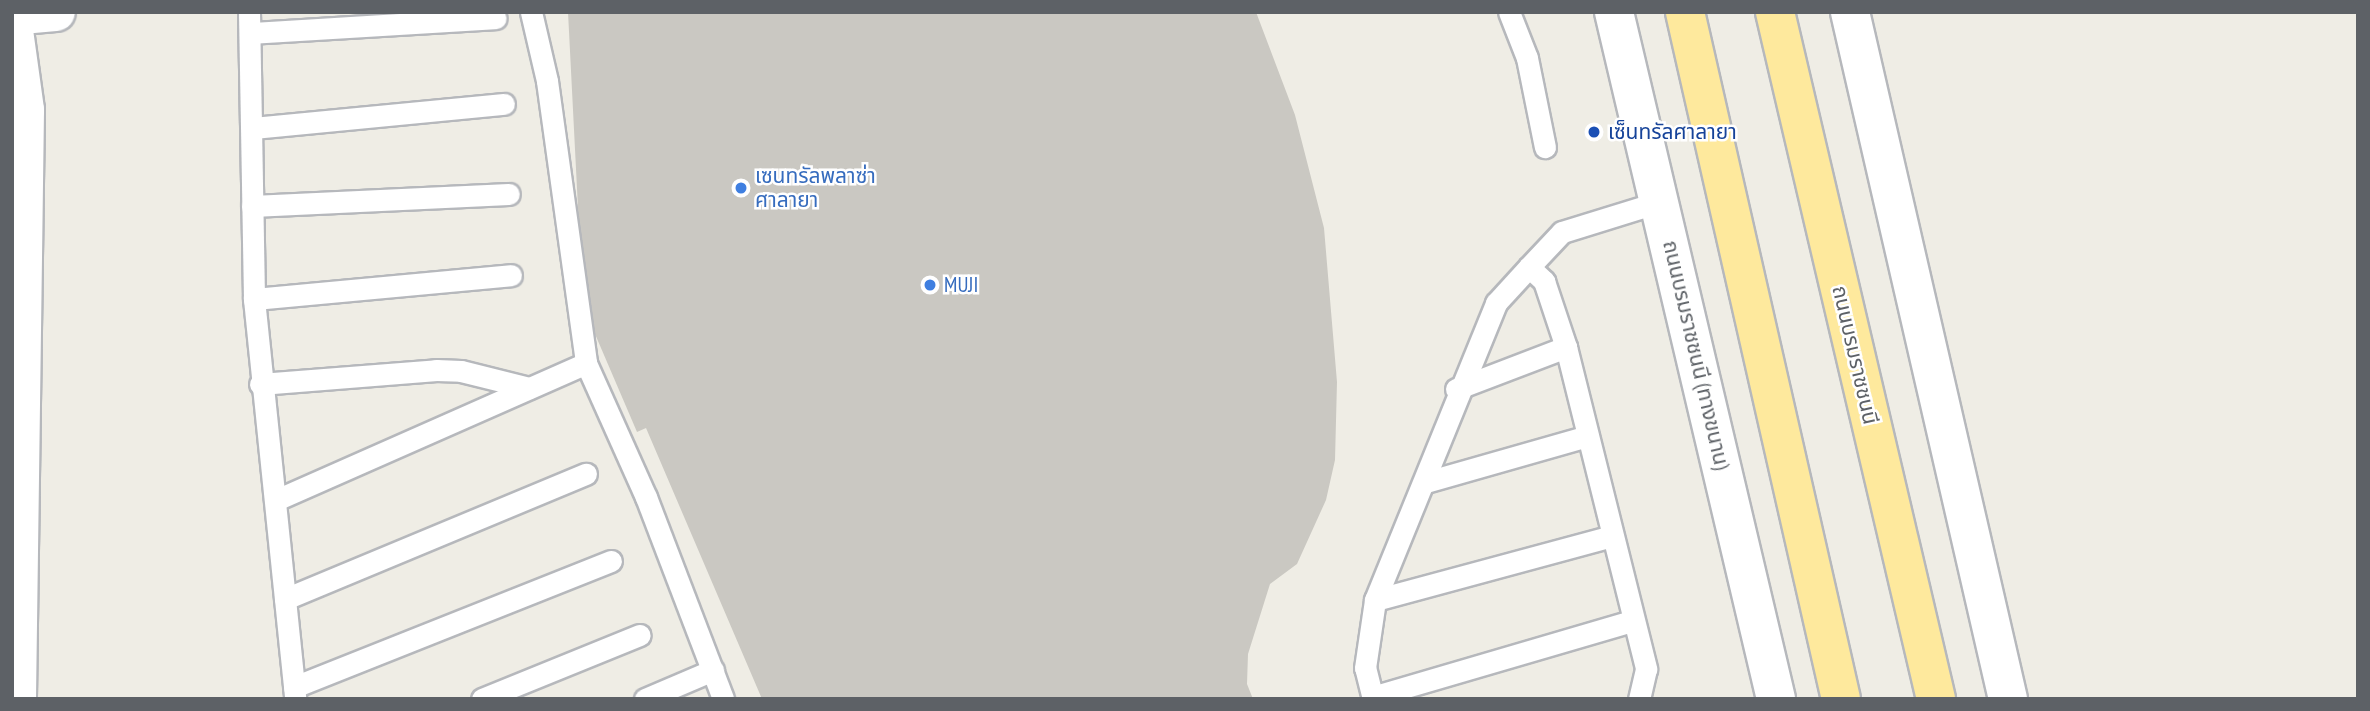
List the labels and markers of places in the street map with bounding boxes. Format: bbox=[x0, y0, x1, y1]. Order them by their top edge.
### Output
place label: เซ็นทรัลศาลายา bbox=[1608, 119, 1737, 145]
marker: เซ็นทรัลศาลายา bbox=[1586, 124, 1602, 140]
place label: เซนทรัลพลาซ่า ศาลายา bbox=[755, 163, 876, 213]
marker: เซนทรัลพลาซ่า ศาลายา bbox=[733, 180, 749, 196]
place label: MUJI bbox=[944, 272, 978, 298]
marker: MUJI bbox=[922, 277, 938, 293]

